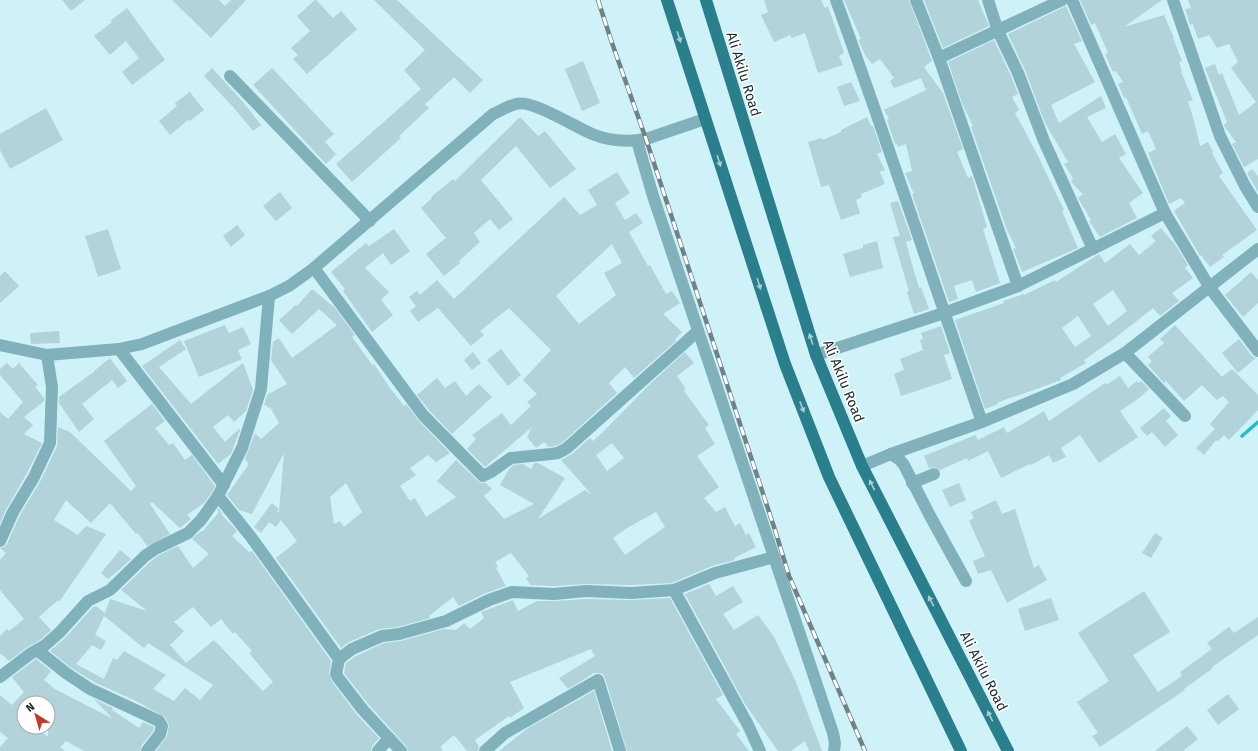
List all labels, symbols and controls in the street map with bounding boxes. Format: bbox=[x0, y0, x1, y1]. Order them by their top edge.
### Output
street label: Ali Akilu Road bbox=[723, 30, 764, 118]
one-way arrow bbox=[676, 31, 682, 43]
one-way arrow bbox=[716, 155, 722, 167]
one-way arrow bbox=[757, 279, 763, 291]
one-way arrow bbox=[808, 333, 814, 345]
street label: Ali Akilu Road bbox=[819, 338, 868, 425]
one-way arrow bbox=[799, 402, 805, 414]
one-way arrow bbox=[869, 479, 875, 491]
one-way arrow bbox=[928, 595, 934, 606]
street label: Ali Akilu Road bbox=[956, 629, 1011, 714]
north arrow bbox=[16, 695, 56, 735]
text: N bbox=[23, 700, 37, 715]
one-way arrow bbox=[987, 711, 993, 722]

